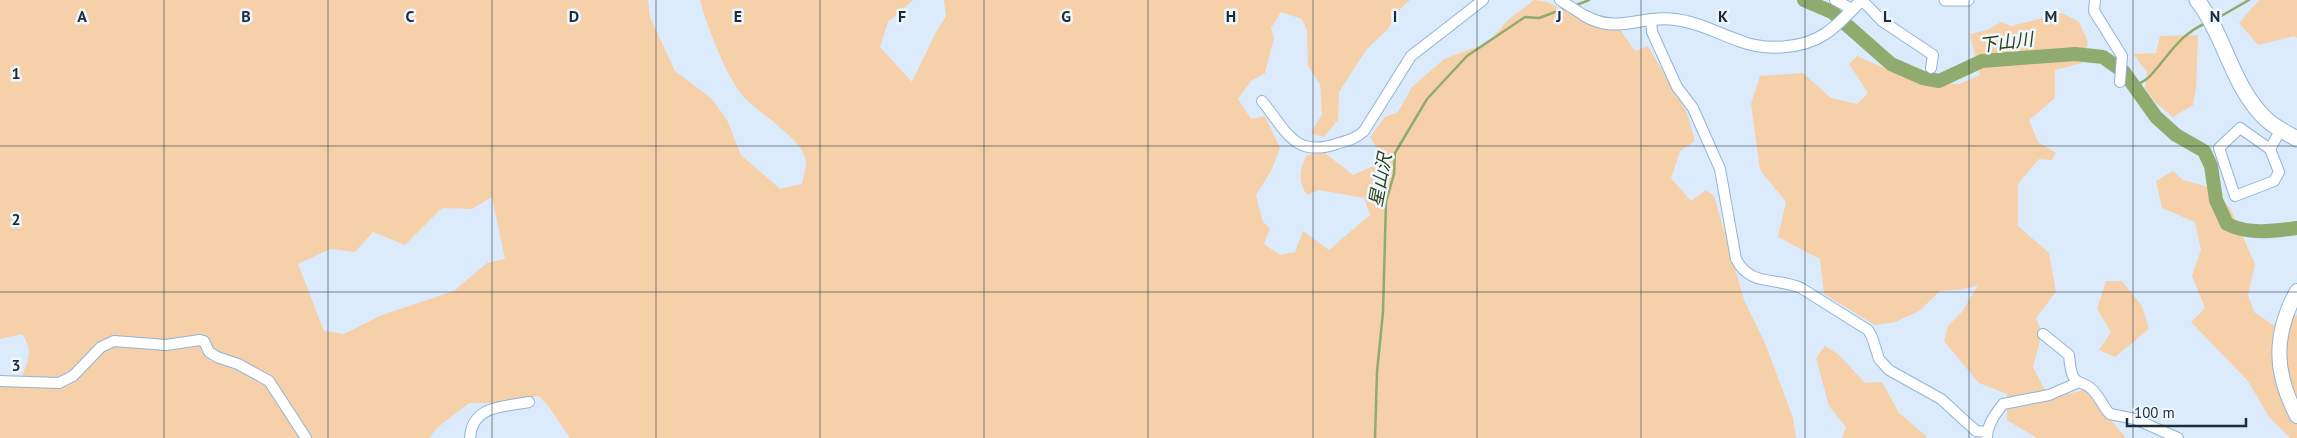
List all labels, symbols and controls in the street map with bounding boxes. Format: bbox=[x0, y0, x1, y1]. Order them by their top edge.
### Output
text: A bbox=[77, 6, 87, 26]
text: B bbox=[241, 6, 251, 26]
text: C bbox=[406, 6, 415, 26]
text: D bbox=[569, 6, 579, 26]
text: E bbox=[734, 6, 742, 26]
text: F bbox=[898, 6, 906, 26]
text: G bbox=[1061, 6, 1071, 26]
text: H bbox=[1226, 6, 1236, 26]
text: I bbox=[1393, 6, 1397, 26]
text: J bbox=[1555, 6, 1562, 26]
text: K bbox=[1718, 6, 1728, 26]
text: L bbox=[1883, 6, 1892, 26]
text: M bbox=[2045, 6, 2057, 26]
text: N bbox=[2210, 6, 2220, 26]
water label: 下山川 bbox=[1978, 27, 2036, 57]
text: 1 bbox=[11, 63, 21, 83]
water label: 星山沢 bbox=[1364, 149, 1397, 209]
text: 2 bbox=[11, 209, 21, 229]
text: 3 bbox=[11, 355, 21, 375]
scale bar bbox=[2127, 396, 2246, 428]
text: 100 m bbox=[2134, 403, 2175, 422]

